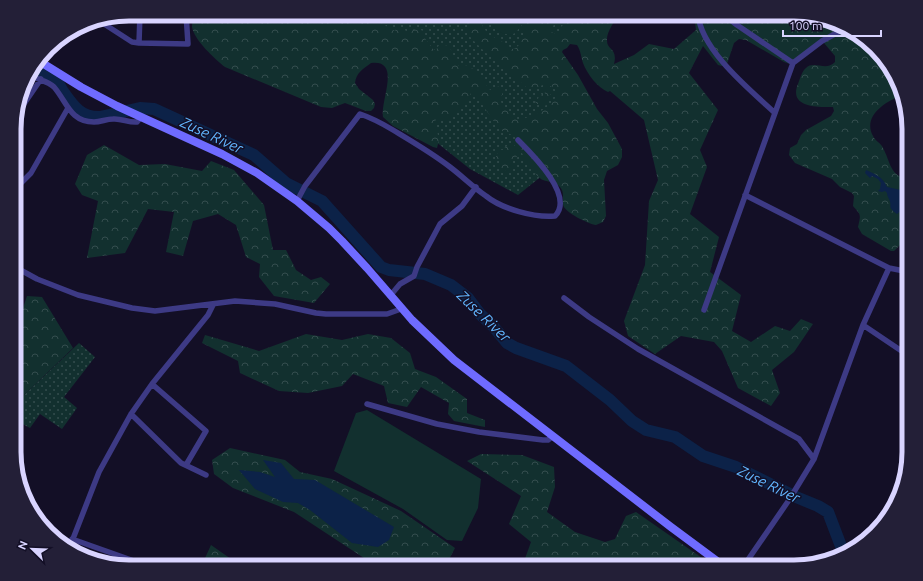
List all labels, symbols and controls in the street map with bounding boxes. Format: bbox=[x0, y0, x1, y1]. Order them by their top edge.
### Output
scale bar bbox=[783, 12, 881, 38]
text: 100 m bbox=[789, 19, 822, 32]
water label: Zuse River bbox=[177, 113, 247, 157]
water label: Zuse River bbox=[453, 286, 515, 346]
water label: Zuse River bbox=[734, 461, 804, 507]
north arrow bbox=[12, 529, 52, 569]
text: N bbox=[16, 539, 30, 551]

